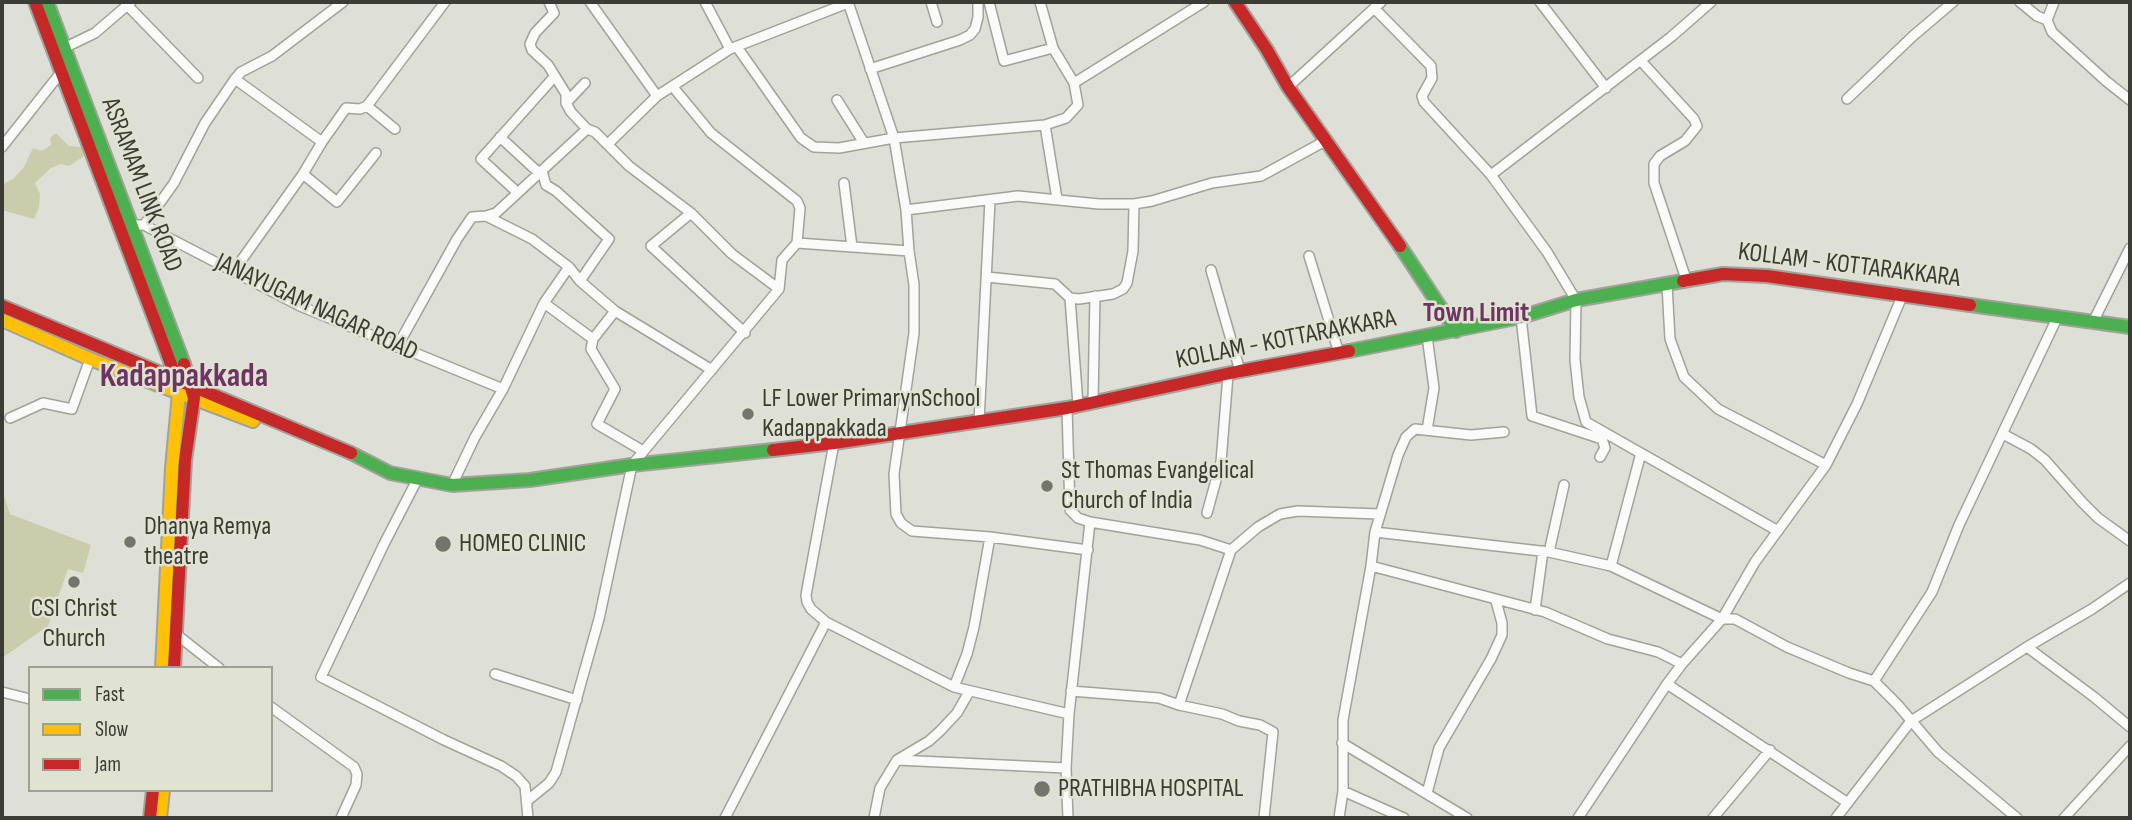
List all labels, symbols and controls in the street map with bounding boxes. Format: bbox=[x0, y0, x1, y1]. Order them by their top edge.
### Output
street label: ASRAMAM LINK ROAD bbox=[93, 94, 189, 276]
street label: KOLLAM - KOTTARAKKARA bbox=[1736, 237, 1962, 295]
street label: JANAYUGAM NAGAR ROAD bbox=[210, 247, 422, 369]
district label: Town Limit bbox=[1423, 297, 1529, 331]
street label: KOLLAM - KOTTARAKKARA bbox=[1173, 303, 1399, 377]
district label: Kadappakkada bbox=[100, 358, 268, 398]
place label: LF Lower PrimarynSchool Kadappakkada bbox=[762, 383, 980, 444]
marker: LF Lower PrimarynSchool Kadappakkada bbox=[740, 406, 756, 422]
place label: St Thomas Evangelical Church of India bbox=[1061, 455, 1254, 516]
marker: St Thomas Evangelical Church of India bbox=[1039, 478, 1055, 494]
place label: Dhanya Remya theatre bbox=[144, 511, 271, 572]
place label: HOMEO CLINIC bbox=[459, 528, 586, 560]
marker: Dhanya Remya theatre bbox=[122, 534, 138, 550]
marker: HOMEO CLINIC bbox=[433, 534, 453, 554]
marker: CSI Christ Church bbox=[66, 574, 82, 590]
place label: CSI Christ Church bbox=[31, 593, 117, 654]
legend bbox=[28, 666, 273, 792]
text: Fast bbox=[95, 682, 125, 707]
text: Slow bbox=[95, 717, 128, 742]
text: Jam bbox=[95, 752, 121, 777]
place label: PRATHIBHA HOSPITAL bbox=[1058, 773, 1243, 805]
marker: PRATHIBHA HOSPITAL bbox=[1032, 779, 1052, 799]

